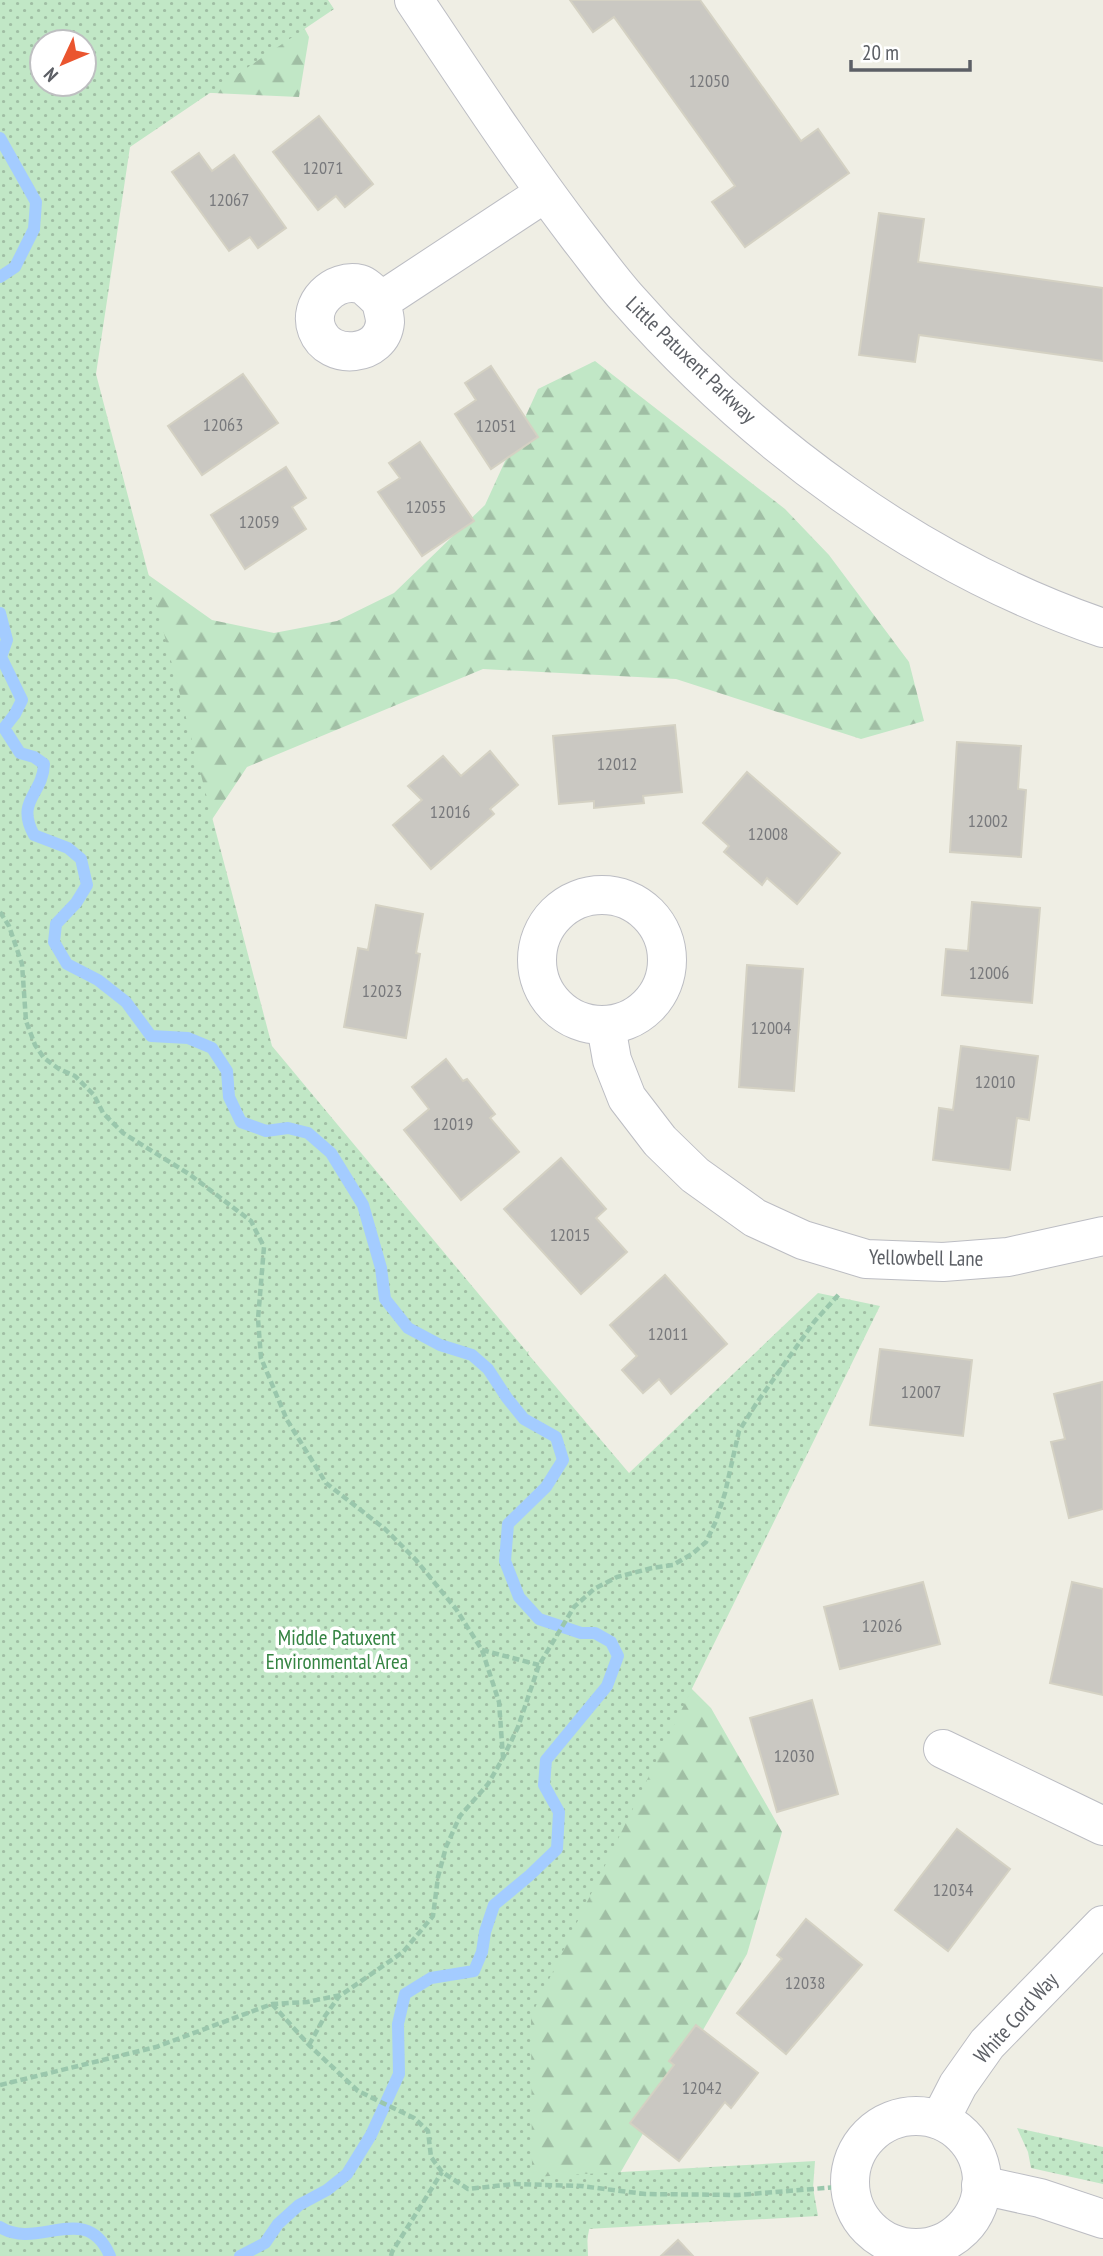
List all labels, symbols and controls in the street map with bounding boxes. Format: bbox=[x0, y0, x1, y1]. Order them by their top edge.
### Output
north arrow bbox=[28, 28, 98, 98]
scale bar bbox=[851, 28, 970, 72]
text: 20 m bbox=[862, 39, 899, 66]
text: N bbox=[39, 63, 63, 87]
house number: 12050 bbox=[689, 69, 729, 92]
house number: 12071 bbox=[303, 156, 343, 179]
house number: 12067 bbox=[209, 188, 249, 211]
street label: Little Patuxent Parkway bbox=[620, 290, 762, 429]
house number: 12063 bbox=[203, 413, 243, 436]
house number: 12051 bbox=[476, 414, 516, 437]
house number: 12055 bbox=[406, 495, 446, 518]
house number: 12059 bbox=[239, 510, 279, 533]
house number: 12012 bbox=[597, 752, 637, 775]
house number: 12016 bbox=[430, 800, 470, 823]
house number: 12002 bbox=[968, 809, 1008, 832]
house number: 12008 bbox=[748, 822, 788, 845]
house number: 12006 bbox=[969, 961, 1009, 984]
house number: 12023 bbox=[362, 979, 402, 1002]
house number: 12004 bbox=[751, 1016, 791, 1039]
house number: 12010 bbox=[975, 1070, 1015, 1093]
house number: 12019 bbox=[433, 1112, 473, 1135]
house number: 12015 bbox=[550, 1223, 590, 1246]
street label: Yellowbell Lane bbox=[869, 1243, 983, 1272]
house number: 12011 bbox=[648, 1322, 688, 1345]
house number: 12007 bbox=[901, 1380, 941, 1403]
house number: 12026 bbox=[862, 1614, 902, 1637]
park label: Middle Patuxent Environmental Area bbox=[266, 1624, 408, 1675]
house number: 12030 bbox=[774, 1744, 814, 1767]
house number: 12034 bbox=[933, 1878, 973, 1901]
street label: White Cord Way bbox=[968, 1966, 1064, 2069]
house number: 12038 bbox=[785, 1971, 825, 1994]
house number: 12042 bbox=[682, 2076, 722, 2099]

